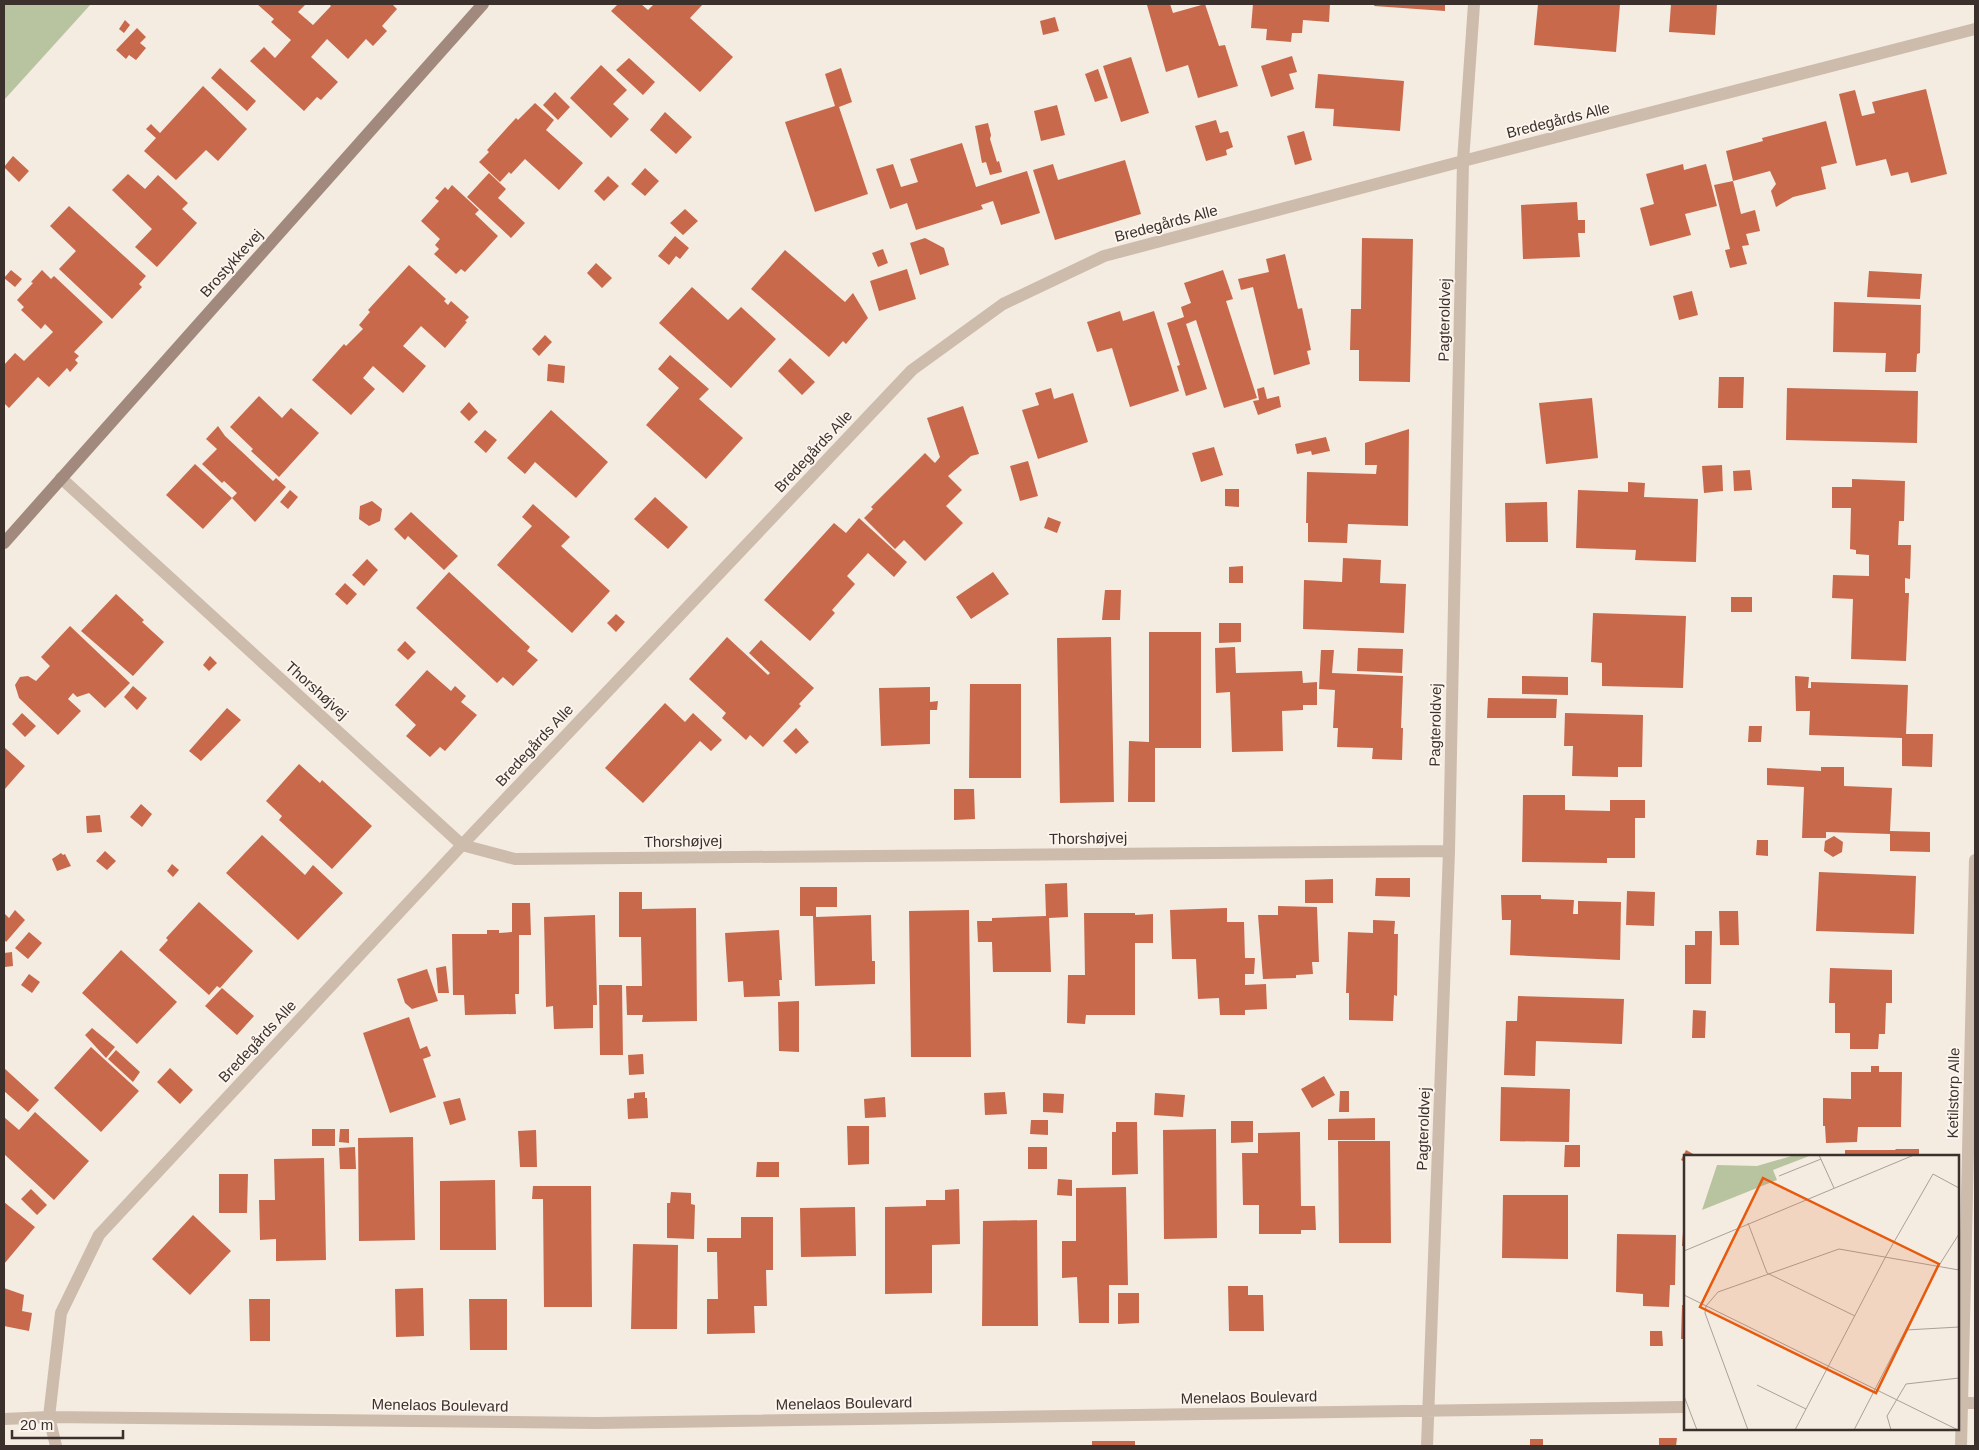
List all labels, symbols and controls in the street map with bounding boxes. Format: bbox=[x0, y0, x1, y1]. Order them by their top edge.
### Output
street label: Bredegårds Alle bbox=[1505, 99, 1611, 141]
street label: Bredegårds Alle bbox=[1113, 201, 1219, 245]
street label: Brostykkevej bbox=[196, 226, 266, 300]
street label: Pagteroldvej bbox=[1435, 278, 1453, 362]
street label: Bredegårds Alle bbox=[771, 406, 855, 496]
street label: Thorshøjvej bbox=[282, 657, 352, 723]
street label: Pagteroldvej bbox=[1426, 683, 1444, 767]
street label: Bredegårds Alle bbox=[492, 700, 576, 790]
street label: Thorshøjvej bbox=[1049, 829, 1127, 847]
street label: Thorshøjvej bbox=[644, 832, 722, 850]
street label: Bredegårds Alle bbox=[215, 996, 299, 1086]
street label: Ketilstorp Alle bbox=[1944, 1047, 1962, 1139]
street label: Pagteroldvej bbox=[1413, 1087, 1433, 1171]
inset map bbox=[1684, 1155, 1959, 1430]
street label: Menelaos Boulevard bbox=[1180, 1387, 1318, 1407]
street label: Menelaos Boulevard bbox=[775, 1393, 913, 1413]
street label: Menelaos Boulevard bbox=[371, 1395, 509, 1415]
scale bar bbox=[12, 1408, 124, 1440]
text: 20 m bbox=[20, 1416, 53, 1433]

